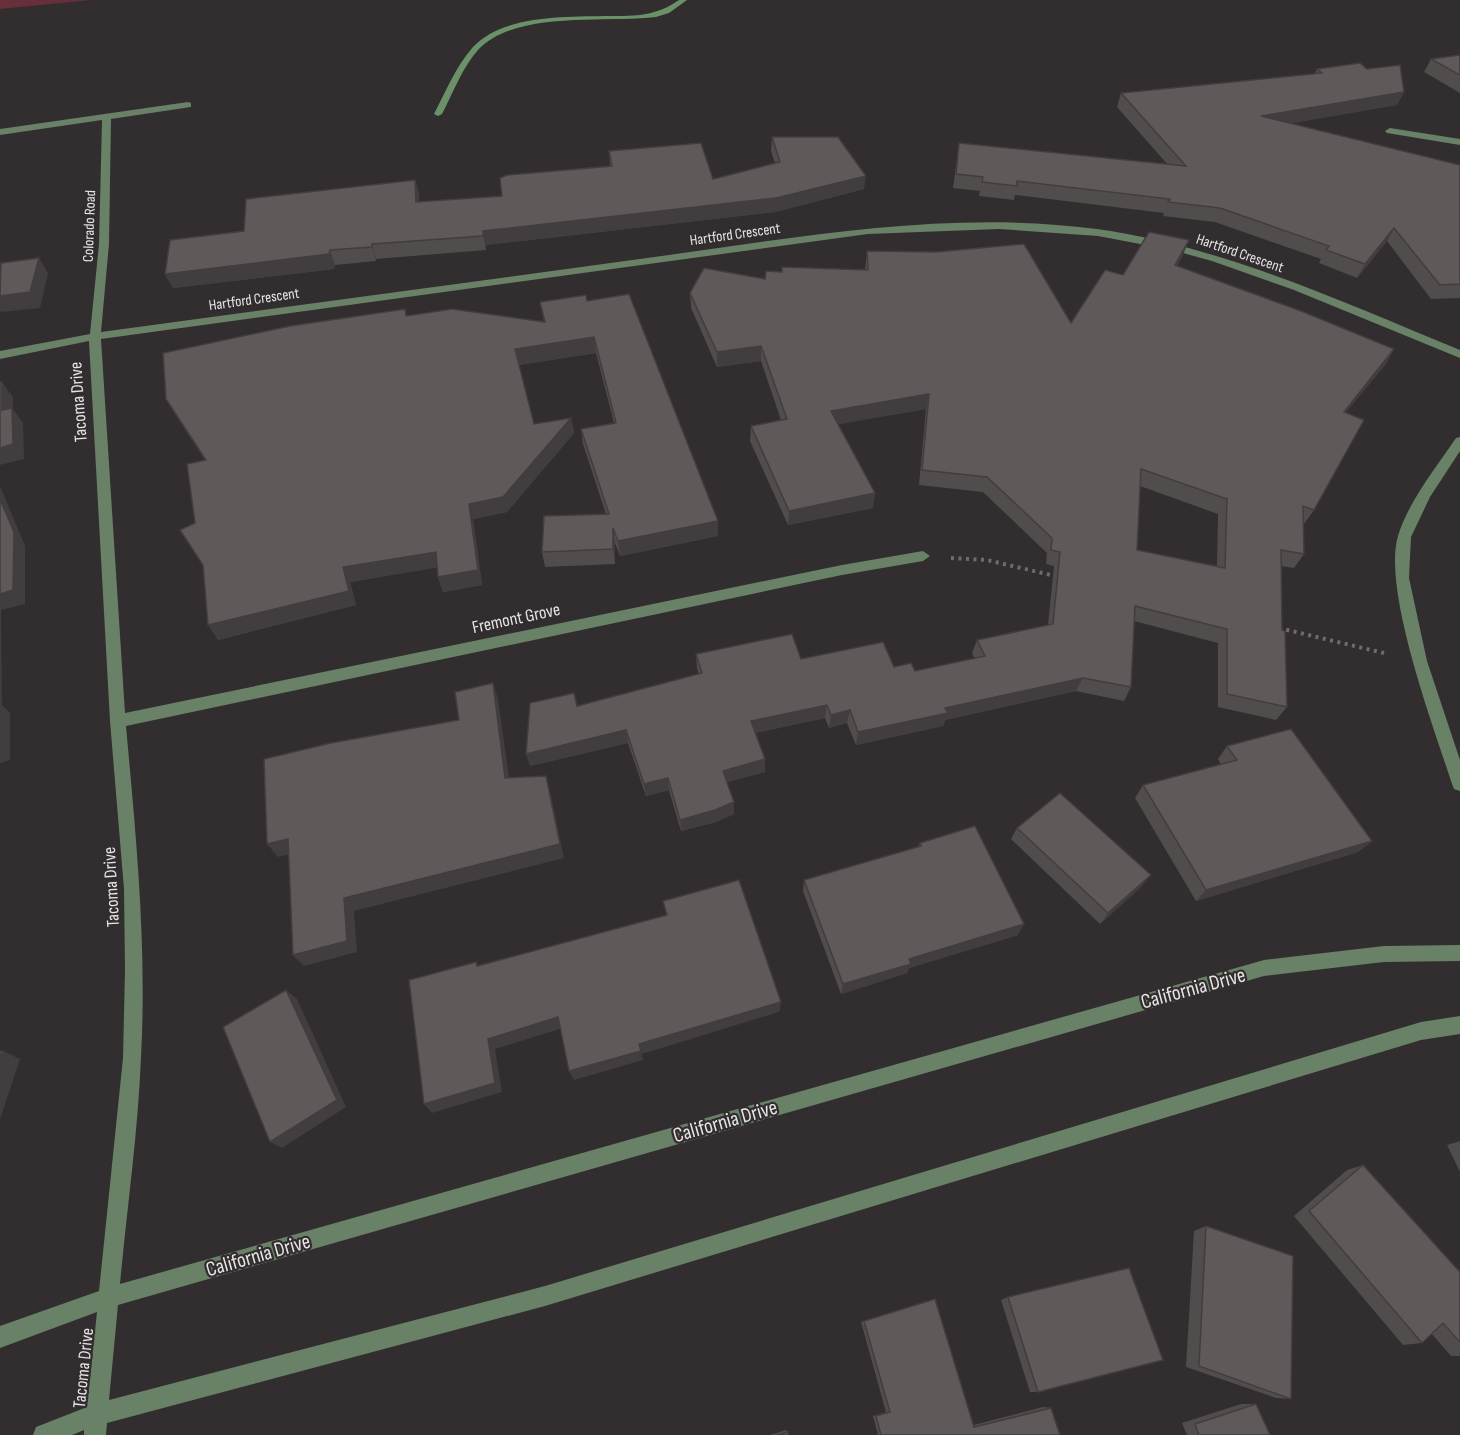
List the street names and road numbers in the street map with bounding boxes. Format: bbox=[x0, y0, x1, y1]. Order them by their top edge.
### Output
street label: Colorado Road bbox=[79, 190, 100, 262]
street label: Hartford Crescent bbox=[689, 219, 782, 250]
street label: Hartford Crescent bbox=[1194, 230, 1286, 277]
street label: Hartford Crescent bbox=[208, 284, 301, 315]
street label: Tacoma Drive bbox=[65, 361, 92, 443]
street label: Fremont Grove bbox=[470, 599, 562, 638]
street label: Tacoma Drive bbox=[99, 846, 124, 928]
street label: California Drive bbox=[1138, 962, 1248, 1014]
street label: California Drive bbox=[670, 1095, 780, 1148]
street label: California Drive bbox=[203, 1229, 313, 1282]
street label: Tacoma Drive bbox=[69, 1327, 98, 1409]

